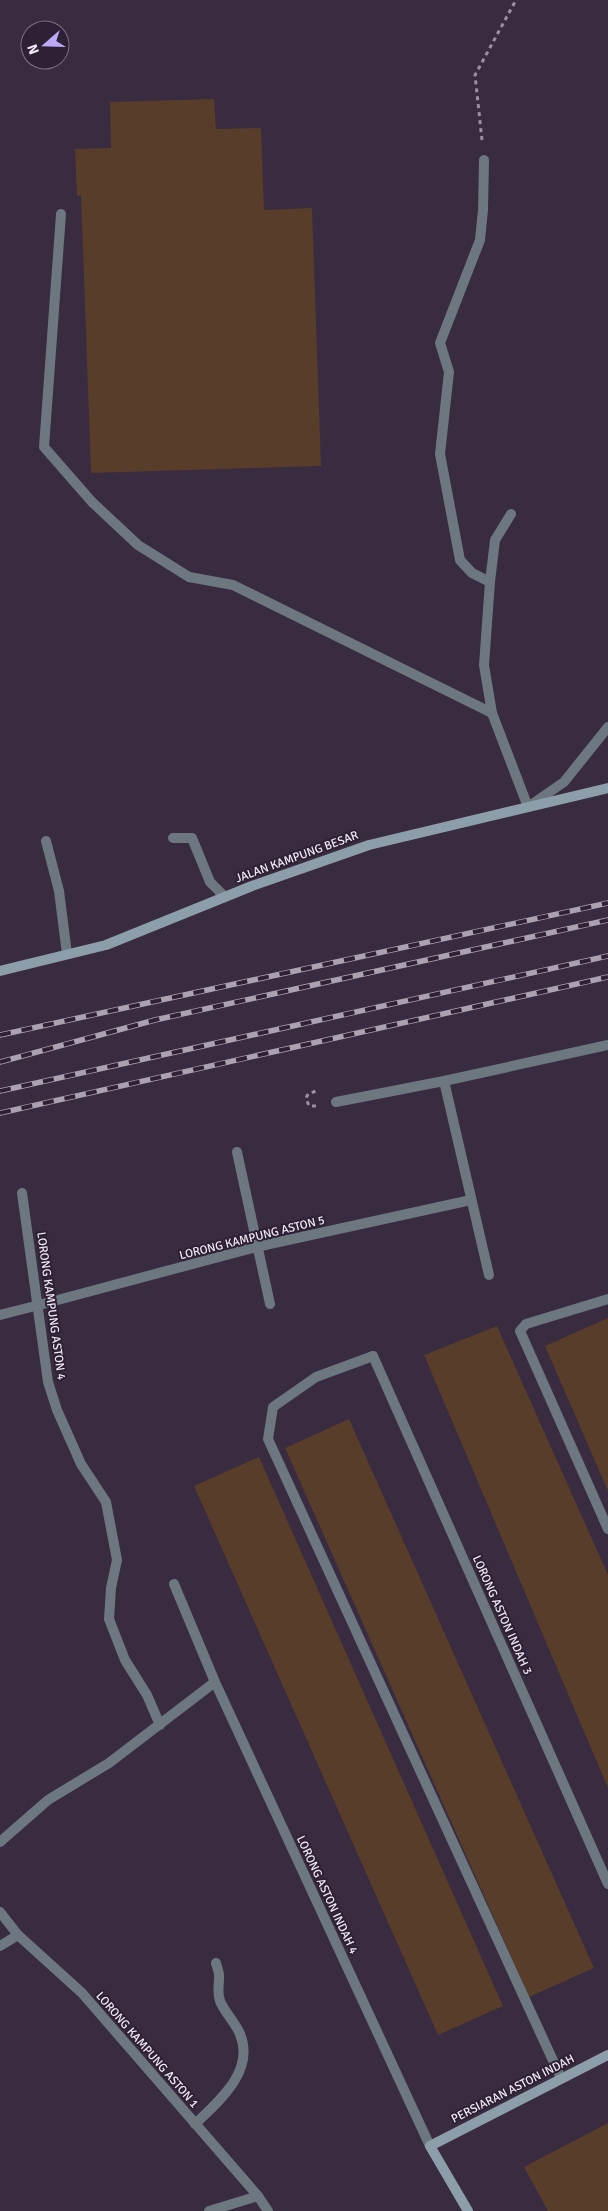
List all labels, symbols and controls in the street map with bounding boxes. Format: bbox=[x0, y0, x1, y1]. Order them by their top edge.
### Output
north arrow bbox=[20, 20, 70, 70]
text: N bbox=[24, 42, 43, 57]
street label: JALAN KAMPUNG BESAR bbox=[234, 828, 360, 886]
street label: LORONG KAMPUNG ASTON 5 bbox=[178, 1213, 326, 1263]
street label: LORONG KAMPUNG ASTON 4 bbox=[33, 1231, 69, 1381]
street label: LORONG ASTON INDAH 3 bbox=[469, 1553, 535, 1677]
street label: LORONG ASTON INDAH 4 bbox=[293, 1833, 361, 1957]
street label: LORONG KAMPUNG ASTON 1 bbox=[92, 1989, 202, 2111]
street label: PERSIARAN ASTON INDAH bbox=[449, 2051, 577, 2127]

